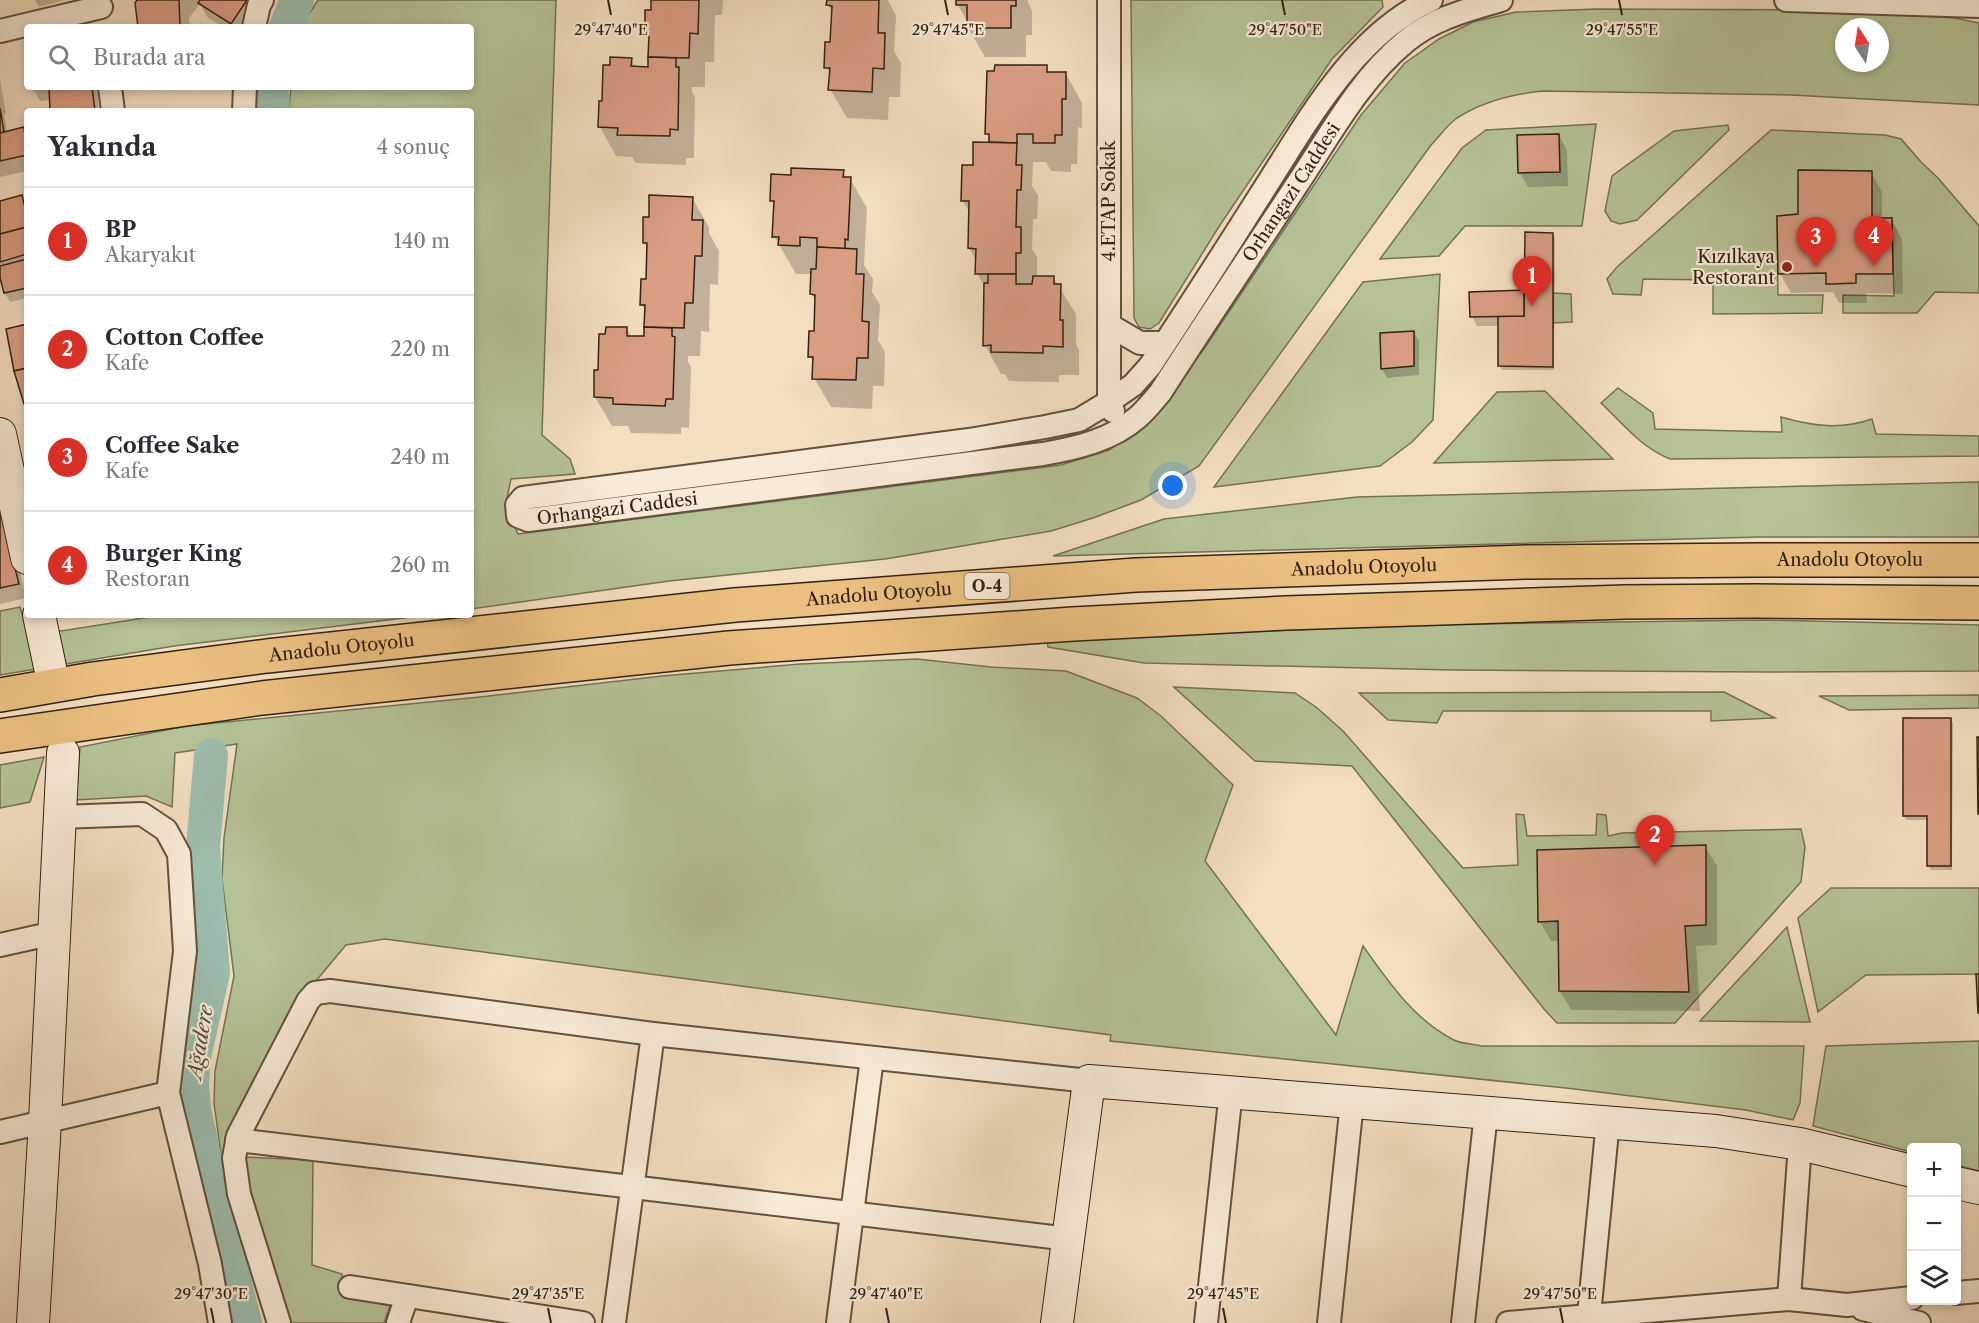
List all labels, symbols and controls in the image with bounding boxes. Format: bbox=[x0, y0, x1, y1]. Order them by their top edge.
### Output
north arrow bbox=[1835, 18, 1889, 72]
text: 29°47'40"E bbox=[574, 20, 648, 39]
text: 29°47'45"E bbox=[912, 20, 984, 39]
text: 29°47'50"E bbox=[1248, 20, 1322, 39]
text: 29°47'55"E bbox=[1586, 20, 1658, 39]
search box bbox=[24, 24, 474, 90]
icon: search bbox=[45, 41, 78, 74]
text: Burada ara bbox=[93, 44, 206, 71]
street label: Orhangazi Caddesi bbox=[1238, 118, 1345, 266]
text: Yakında bbox=[48, 131, 157, 163]
text: 4 sonuç bbox=[377, 135, 450, 159]
street label: 4.ETAP Sokak bbox=[1098, 139, 1120, 262]
text: BP bbox=[105, 216, 136, 243]
pin: 4 bbox=[1854, 216, 1894, 266]
pin: 3 bbox=[1796, 218, 1836, 267]
text: 1 bbox=[63, 229, 72, 253]
text: 140 m bbox=[393, 229, 450, 253]
text: Akaryakıt bbox=[105, 243, 196, 267]
place label: Kızılkaya Restorant bbox=[1692, 246, 1776, 289]
pin: 1 bbox=[1512, 256, 1552, 306]
marker: Kızılkaya Restorant bbox=[1780, 260, 1794, 274]
text: Cotton Coffee bbox=[105, 324, 264, 351]
text: 2 bbox=[62, 337, 73, 361]
text: 220 m bbox=[390, 337, 450, 361]
text: Kafe bbox=[105, 351, 149, 375]
text: Coffee Sake bbox=[105, 432, 239, 459]
text: 3 bbox=[62, 445, 73, 469]
text: 240 m bbox=[390, 445, 450, 469]
text: Kafe bbox=[105, 459, 149, 483]
your location bbox=[1158, 471, 1187, 500]
street label: Orhangazi Caddesi bbox=[536, 487, 699, 530]
text: Burger King bbox=[105, 540, 242, 567]
street label: Anadolu Otoyolu bbox=[1776, 549, 1923, 571]
text: 4 bbox=[62, 553, 73, 577]
text: 260 m bbox=[390, 553, 450, 577]
street label: Anadolu Otoyolu bbox=[1290, 554, 1438, 581]
text: Restoran bbox=[105, 567, 190, 591]
road number: O-4 bbox=[964, 573, 1010, 599]
street label: Anadolu Otoyolu bbox=[804, 578, 953, 611]
street label: Anadolu Otoyolu bbox=[267, 629, 416, 667]
pin: 2 bbox=[1636, 816, 1674, 865]
water label: Ağadere bbox=[182, 1002, 218, 1084]
map controls bbox=[1907, 1143, 1961, 1305]
button: + bbox=[1907, 1143, 1961, 1197]
button: − bbox=[1907, 1197, 1961, 1251]
button: layers bbox=[1907, 1251, 1961, 1305]
text: 29°47'30"E bbox=[174, 1284, 248, 1303]
text: 29°47'35"E bbox=[512, 1284, 584, 1303]
text: 29°47'40"E bbox=[849, 1284, 923, 1303]
text: 29°47'45"E bbox=[1187, 1284, 1259, 1303]
text: 29°47'50"E bbox=[1523, 1284, 1597, 1303]

